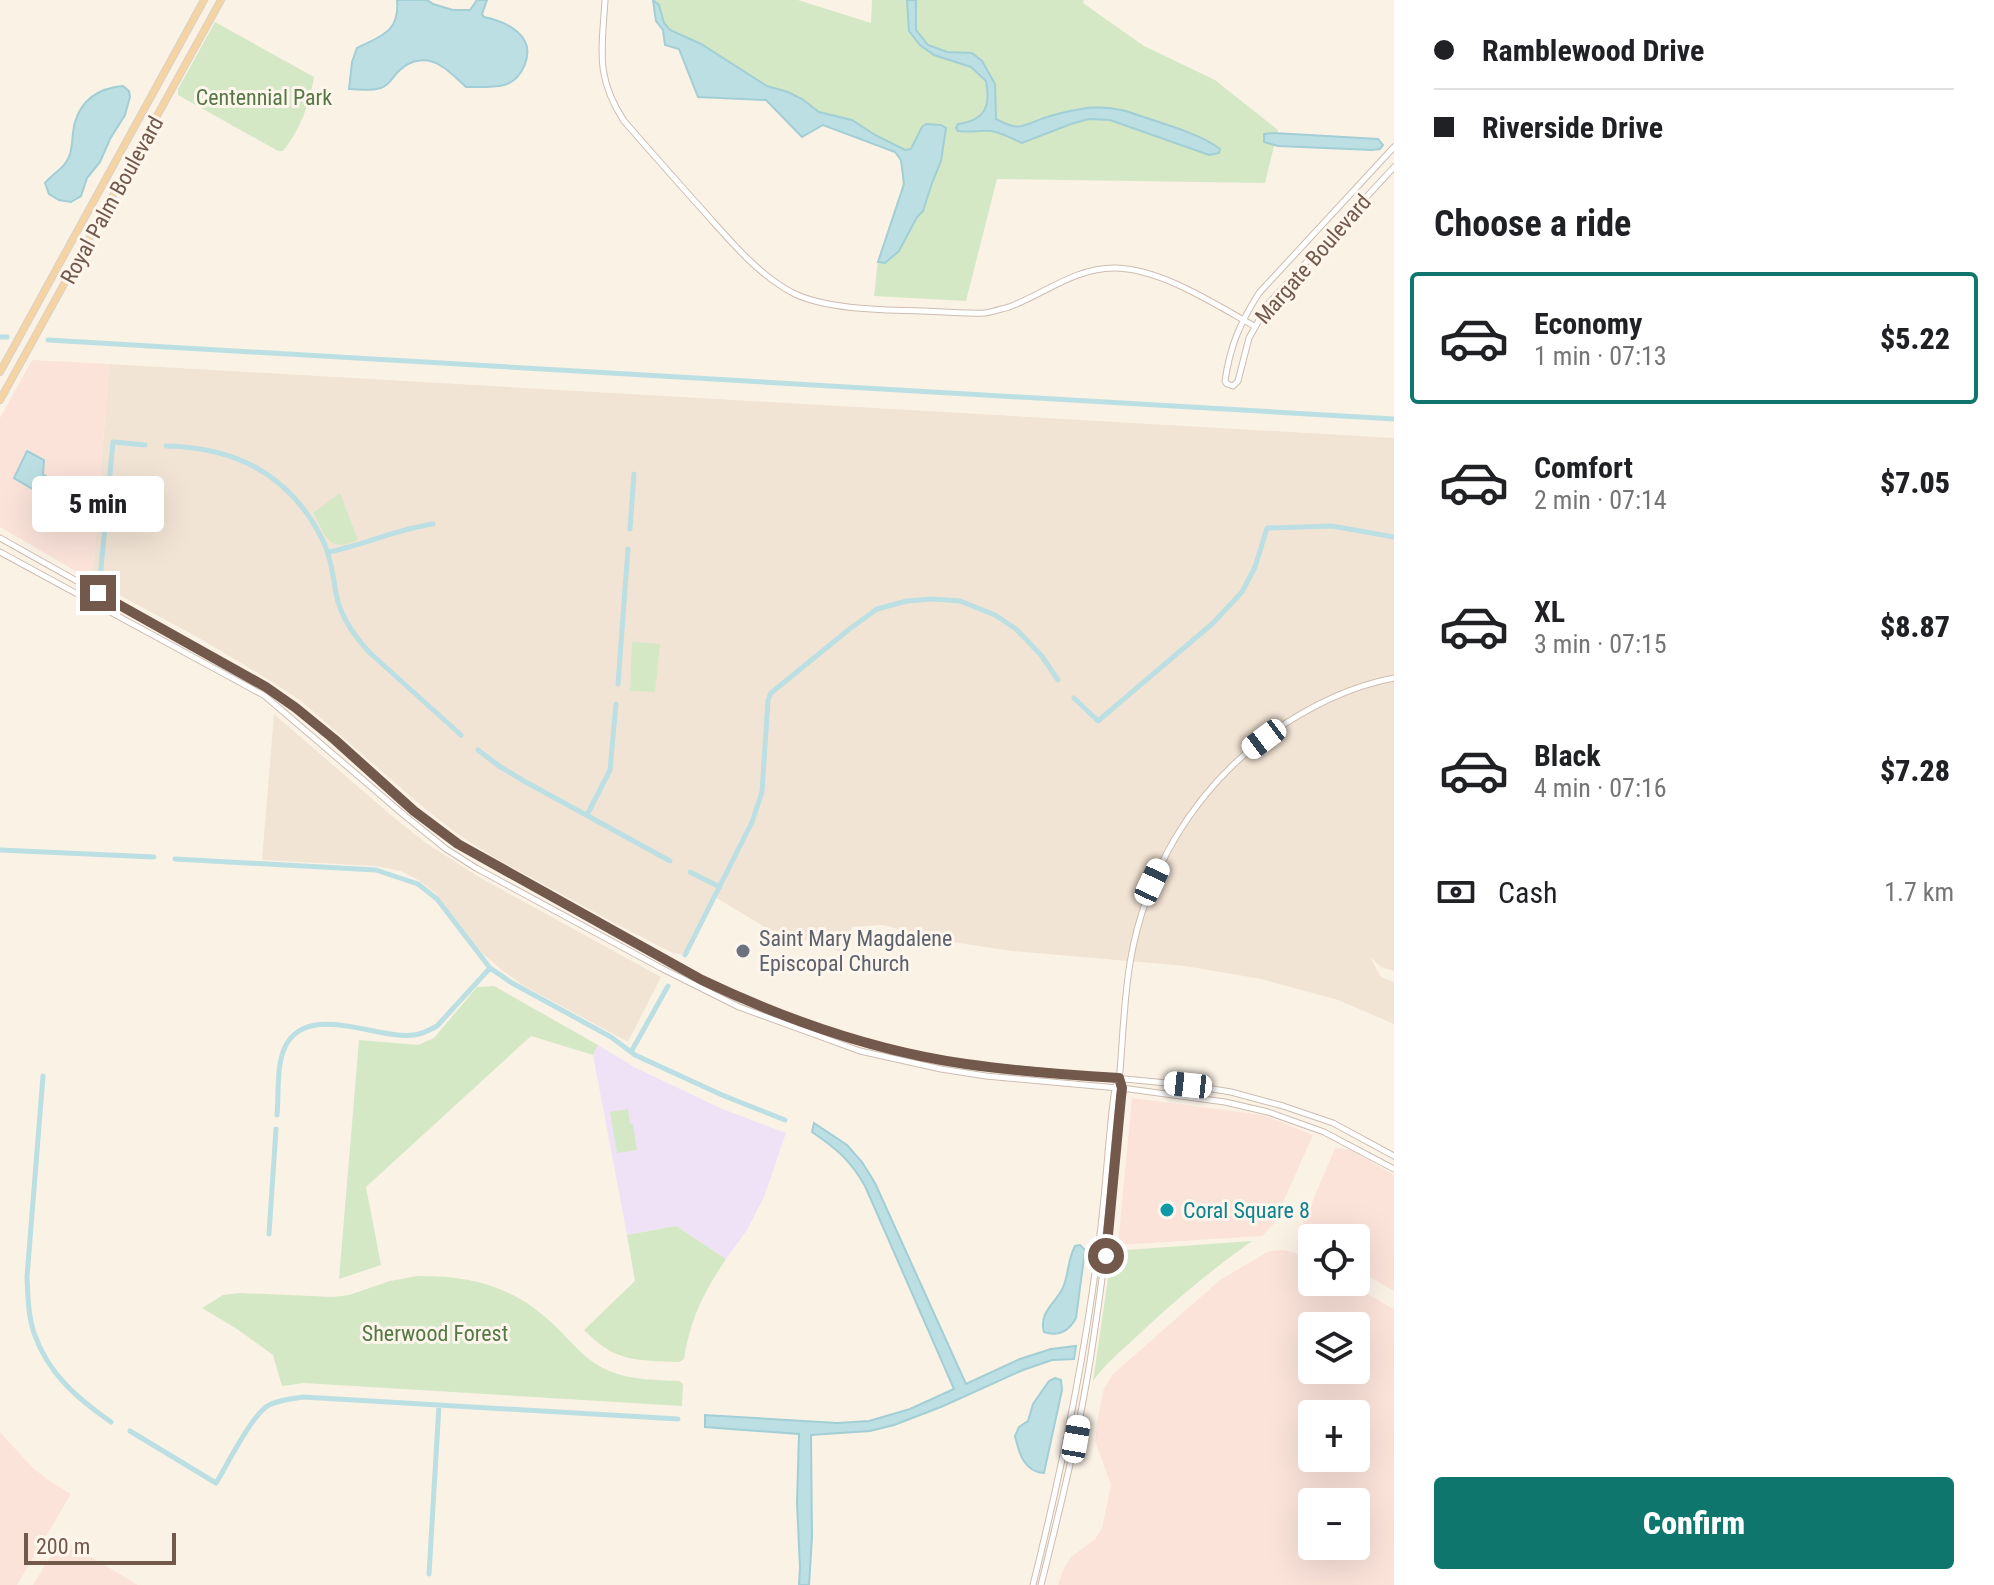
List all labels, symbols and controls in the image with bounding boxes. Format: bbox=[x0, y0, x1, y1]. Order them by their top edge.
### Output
text: Ramblewood Drive bbox=[1482, 33, 1704, 68]
park label: Centennial Park bbox=[196, 85, 332, 110]
text: Riverside Drive bbox=[1482, 110, 1663, 145]
street label: Royal Palm Boulevard bbox=[56, 112, 168, 288]
street label: Margate Boulevard bbox=[1250, 189, 1376, 329]
text: Choose a ride bbox=[1434, 203, 1631, 245]
icon: car bbox=[1438, 302, 1510, 374]
text: Economy bbox=[1534, 306, 1642, 341]
text: $5.22 bbox=[1880, 321, 1950, 356]
text: 1 min · 07:13 bbox=[1534, 341, 1667, 371]
icon: car bbox=[1438, 446, 1510, 518]
text: Comfort bbox=[1534, 450, 1633, 485]
text: $7.05 bbox=[1880, 465, 1950, 500]
callout: 5 min bbox=[32, 477, 164, 533]
text: 2 min · 07:14 bbox=[1534, 485, 1667, 515]
text: 5 min bbox=[69, 489, 127, 519]
route end bbox=[80, 575, 116, 611]
icon: car bbox=[1438, 590, 1510, 662]
text: XL bbox=[1534, 594, 1565, 629]
text: $8.87 bbox=[1880, 609, 1950, 644]
text: 3 min · 07:15 bbox=[1534, 629, 1667, 659]
car bbox=[1238, 715, 1290, 763]
icon: car bbox=[1438, 734, 1510, 806]
text: Black bbox=[1534, 738, 1601, 773]
text: $7.28 bbox=[1880, 753, 1950, 788]
text: 4 min · 07:16 bbox=[1534, 773, 1667, 803]
car bbox=[1131, 855, 1173, 909]
icon: cash bbox=[1434, 870, 1478, 914]
text: Cash bbox=[1498, 875, 1558, 910]
text: 1.7 km bbox=[1884, 877, 1954, 907]
place label: Saint Mary Magdalene Episcopal Church bbox=[759, 926, 952, 976]
marker: Saint Mary Magdalene Episcopal Church bbox=[734, 942, 752, 960]
car bbox=[1163, 1071, 1213, 1099]
place label: Coral Square 8 bbox=[1183, 1198, 1310, 1223]
marker: Coral Square 8 bbox=[1158, 1201, 1176, 1219]
map controls bbox=[1298, 1224, 1370, 1560]
button: locate bbox=[1298, 1224, 1370, 1296]
route start bbox=[1088, 1238, 1124, 1274]
button: layers bbox=[1298, 1312, 1370, 1384]
park label: Sherwood Forest bbox=[362, 1321, 508, 1346]
button: + bbox=[1298, 1400, 1370, 1472]
car bbox=[1060, 1413, 1092, 1465]
button: Confirm bbox=[1434, 1477, 1954, 1569]
button: − bbox=[1298, 1488, 1370, 1560]
scale bar bbox=[24, 1529, 176, 1565]
text: 200 m bbox=[36, 1534, 90, 1559]

